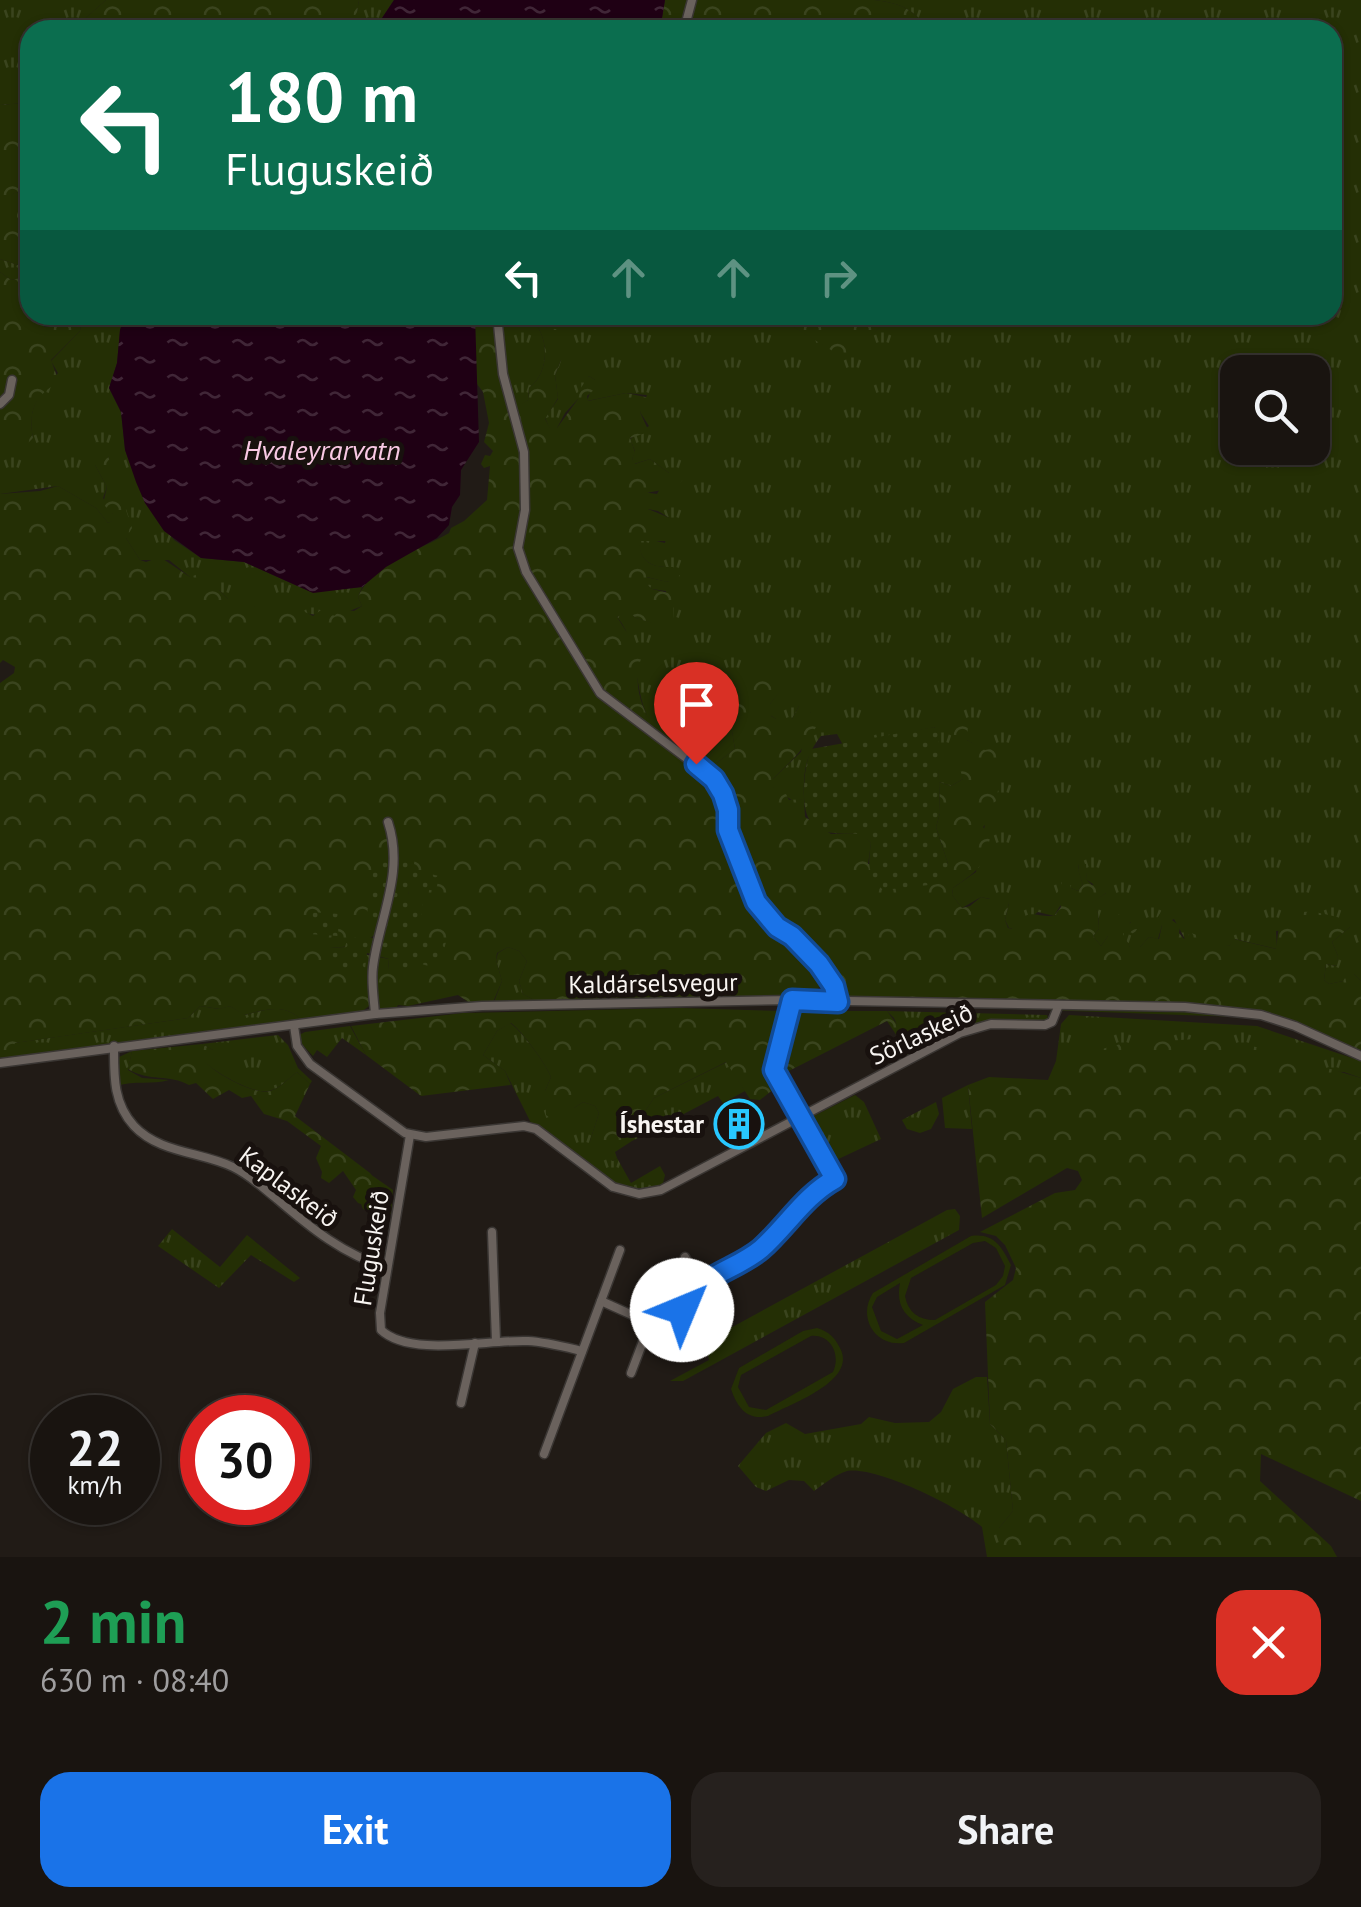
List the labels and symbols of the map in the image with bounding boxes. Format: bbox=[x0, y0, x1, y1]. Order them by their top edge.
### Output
water label: Hvaleyrarvatn bbox=[243, 431, 401, 468]
pin bbox=[654, 662, 739, 765]
street label: Kaldárselsvegur bbox=[568, 966, 738, 1000]
street label: Sörlaskeið bbox=[864, 996, 978, 1072]
building icon: Íshestar bbox=[713, 1098, 765, 1150]
place label: Íshestar bbox=[620, 1108, 704, 1140]
street label: Kaplaskeið bbox=[233, 1139, 345, 1235]
street label: Fluguskeið bbox=[346, 1188, 396, 1308]
position arrow bbox=[630, 1258, 734, 1362]
speed limit sign: 30 bbox=[180, 1395, 310, 1525]

